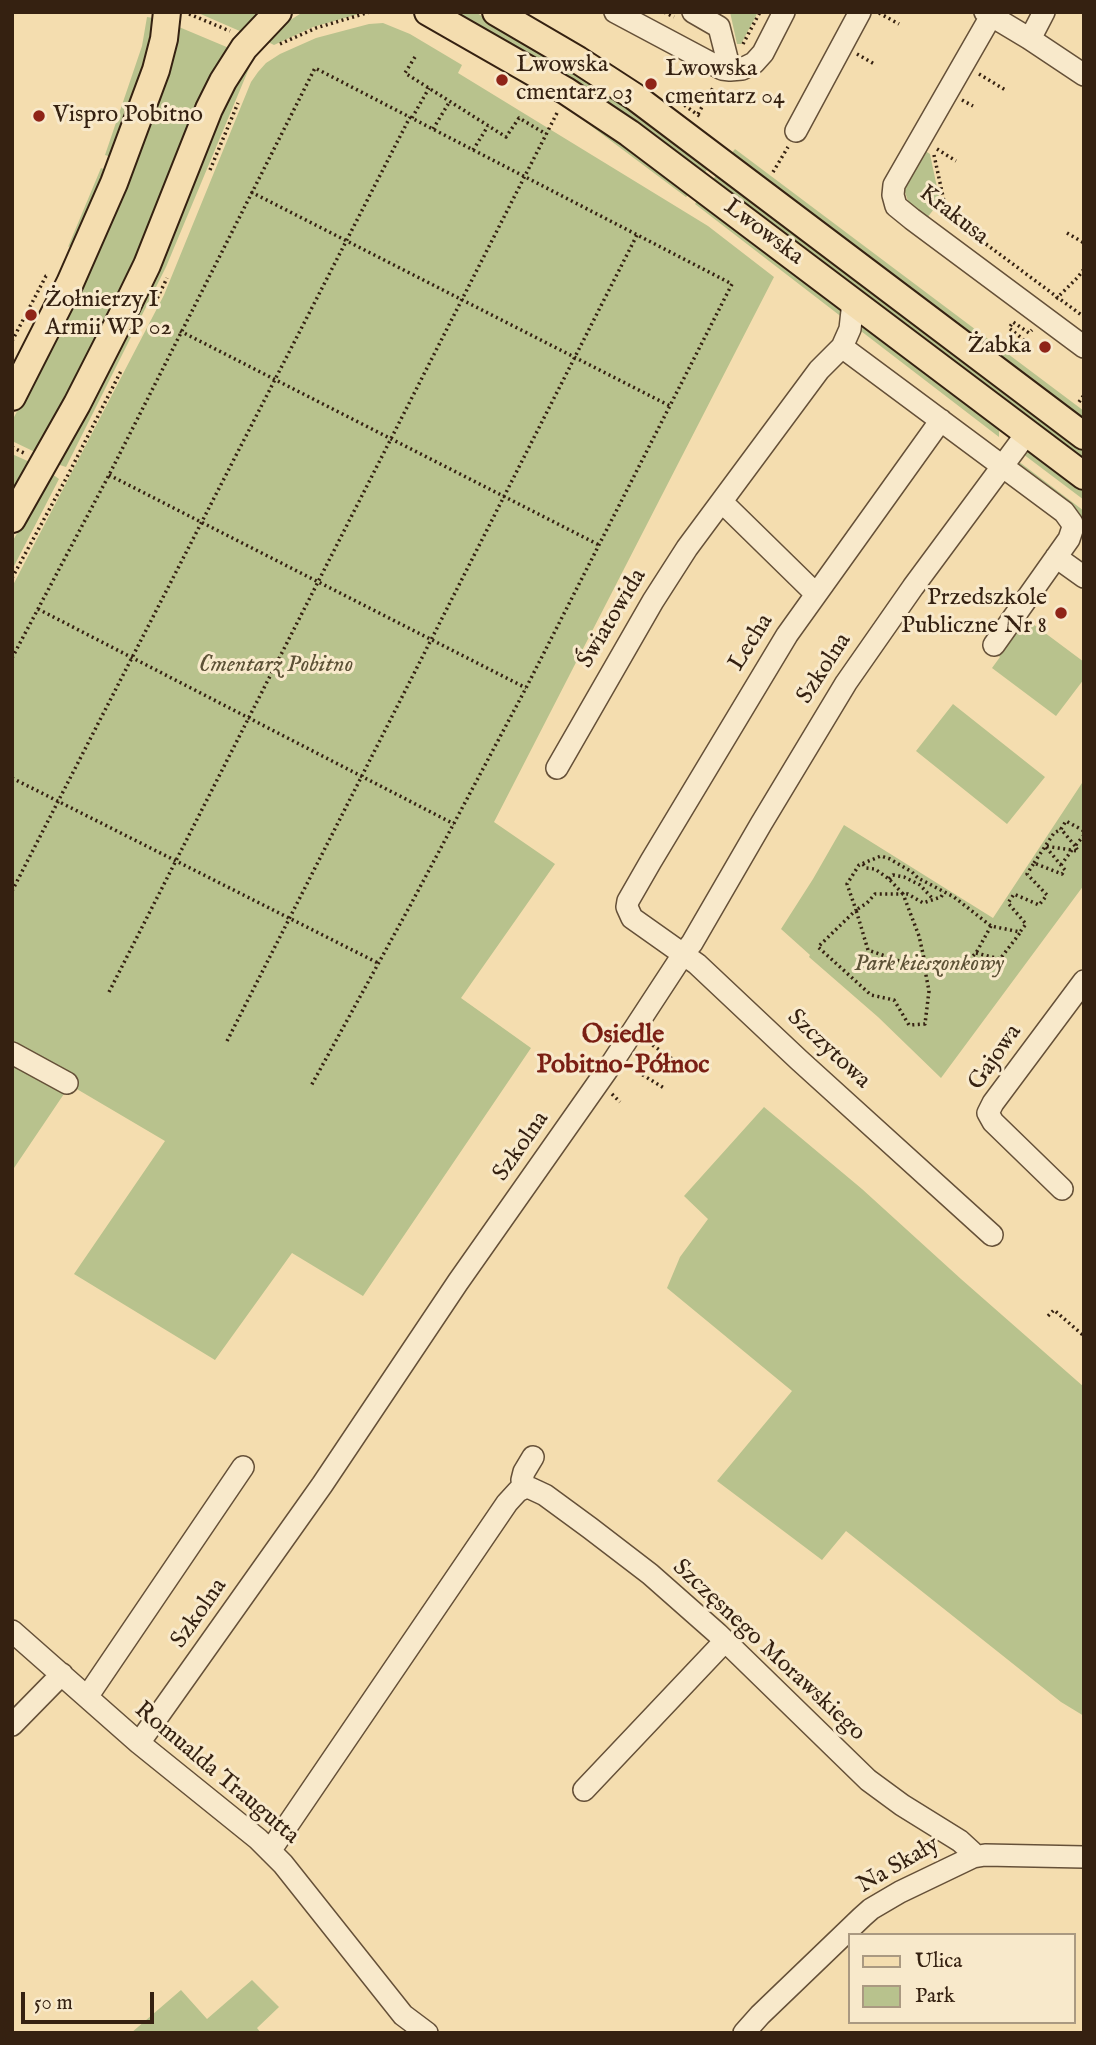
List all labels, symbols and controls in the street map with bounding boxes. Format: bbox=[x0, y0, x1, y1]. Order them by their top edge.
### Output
place label: Lwowska cmentarz 03 bbox=[516, 52, 633, 108]
place label: Lwowska cmentarz 04 bbox=[665, 56, 785, 112]
marker: Lwowska cmentarz 03 bbox=[494, 72, 510, 88]
marker: Lwowska cmentarz 04 bbox=[643, 76, 659, 92]
place label: Vispro Pobitno bbox=[53, 102, 203, 130]
marker: Vispro Pobitno bbox=[31, 108, 47, 124]
street label: Krakusa bbox=[912, 180, 994, 252]
street label: Lwowska bbox=[717, 194, 809, 272]
place label: Żołnierzy I Armii WP 02 bbox=[45, 287, 172, 343]
marker: Żołnierzy I Armii WP 02 bbox=[23, 307, 39, 323]
place label: Żabka bbox=[968, 333, 1031, 361]
marker: Żabka bbox=[1037, 339, 1053, 355]
street label: Światowida bbox=[572, 564, 654, 674]
place label: Przedszkole Publiczne Nr 8 bbox=[901, 585, 1047, 641]
marker: Przedszkole Publiczne Nr 8 bbox=[1053, 605, 1069, 621]
street label: Lecha bbox=[723, 609, 781, 677]
street label: Szkolna bbox=[792, 628, 858, 710]
park label: Cmentarz Pobitno bbox=[199, 652, 353, 680]
park label: Park kieszonkowy bbox=[854, 951, 1004, 979]
street label: Szczytowa bbox=[780, 1004, 876, 1096]
street label: Gajowa bbox=[963, 1019, 1029, 1097]
district label: Osiedle Pobitno-Północ bbox=[537, 1021, 709, 1082]
street label: Szkolna bbox=[488, 1107, 556, 1187]
street label: Szczęsnego Morawskiego bbox=[665, 1554, 871, 1748]
street label: Szkolna bbox=[166, 1574, 234, 1654]
street label: Romualda Traugutta bbox=[128, 1697, 304, 1851]
street label: Na Skały bbox=[853, 1831, 945, 1901]
legend bbox=[848, 1933, 1075, 2024]
text: Ulica bbox=[915, 1948, 962, 1975]
scale bar bbox=[24, 1979, 158, 2023]
text: Park bbox=[915, 1983, 955, 2010]
text: 50 m bbox=[34, 1990, 73, 2017]

